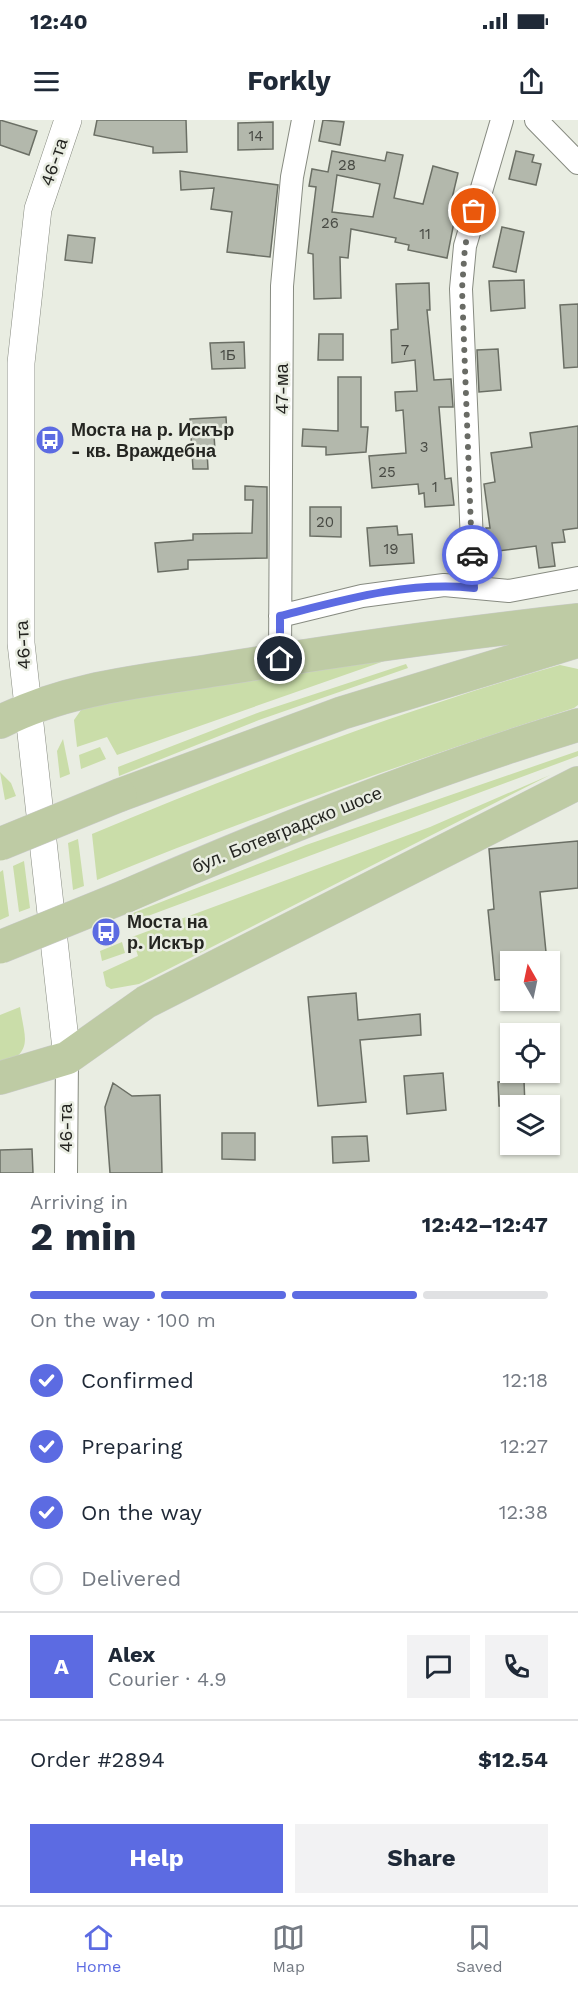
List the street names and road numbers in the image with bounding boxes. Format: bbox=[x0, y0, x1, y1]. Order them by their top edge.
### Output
street label: 46-та bbox=[36, 134, 72, 189]
street label: 47-ма bbox=[271, 363, 292, 414]
street label: 46-та bbox=[11, 619, 34, 670]
street label: бул. Ботевградско шосе bbox=[189, 782, 385, 877]
street label: 46-та bbox=[55, 1102, 76, 1153]

